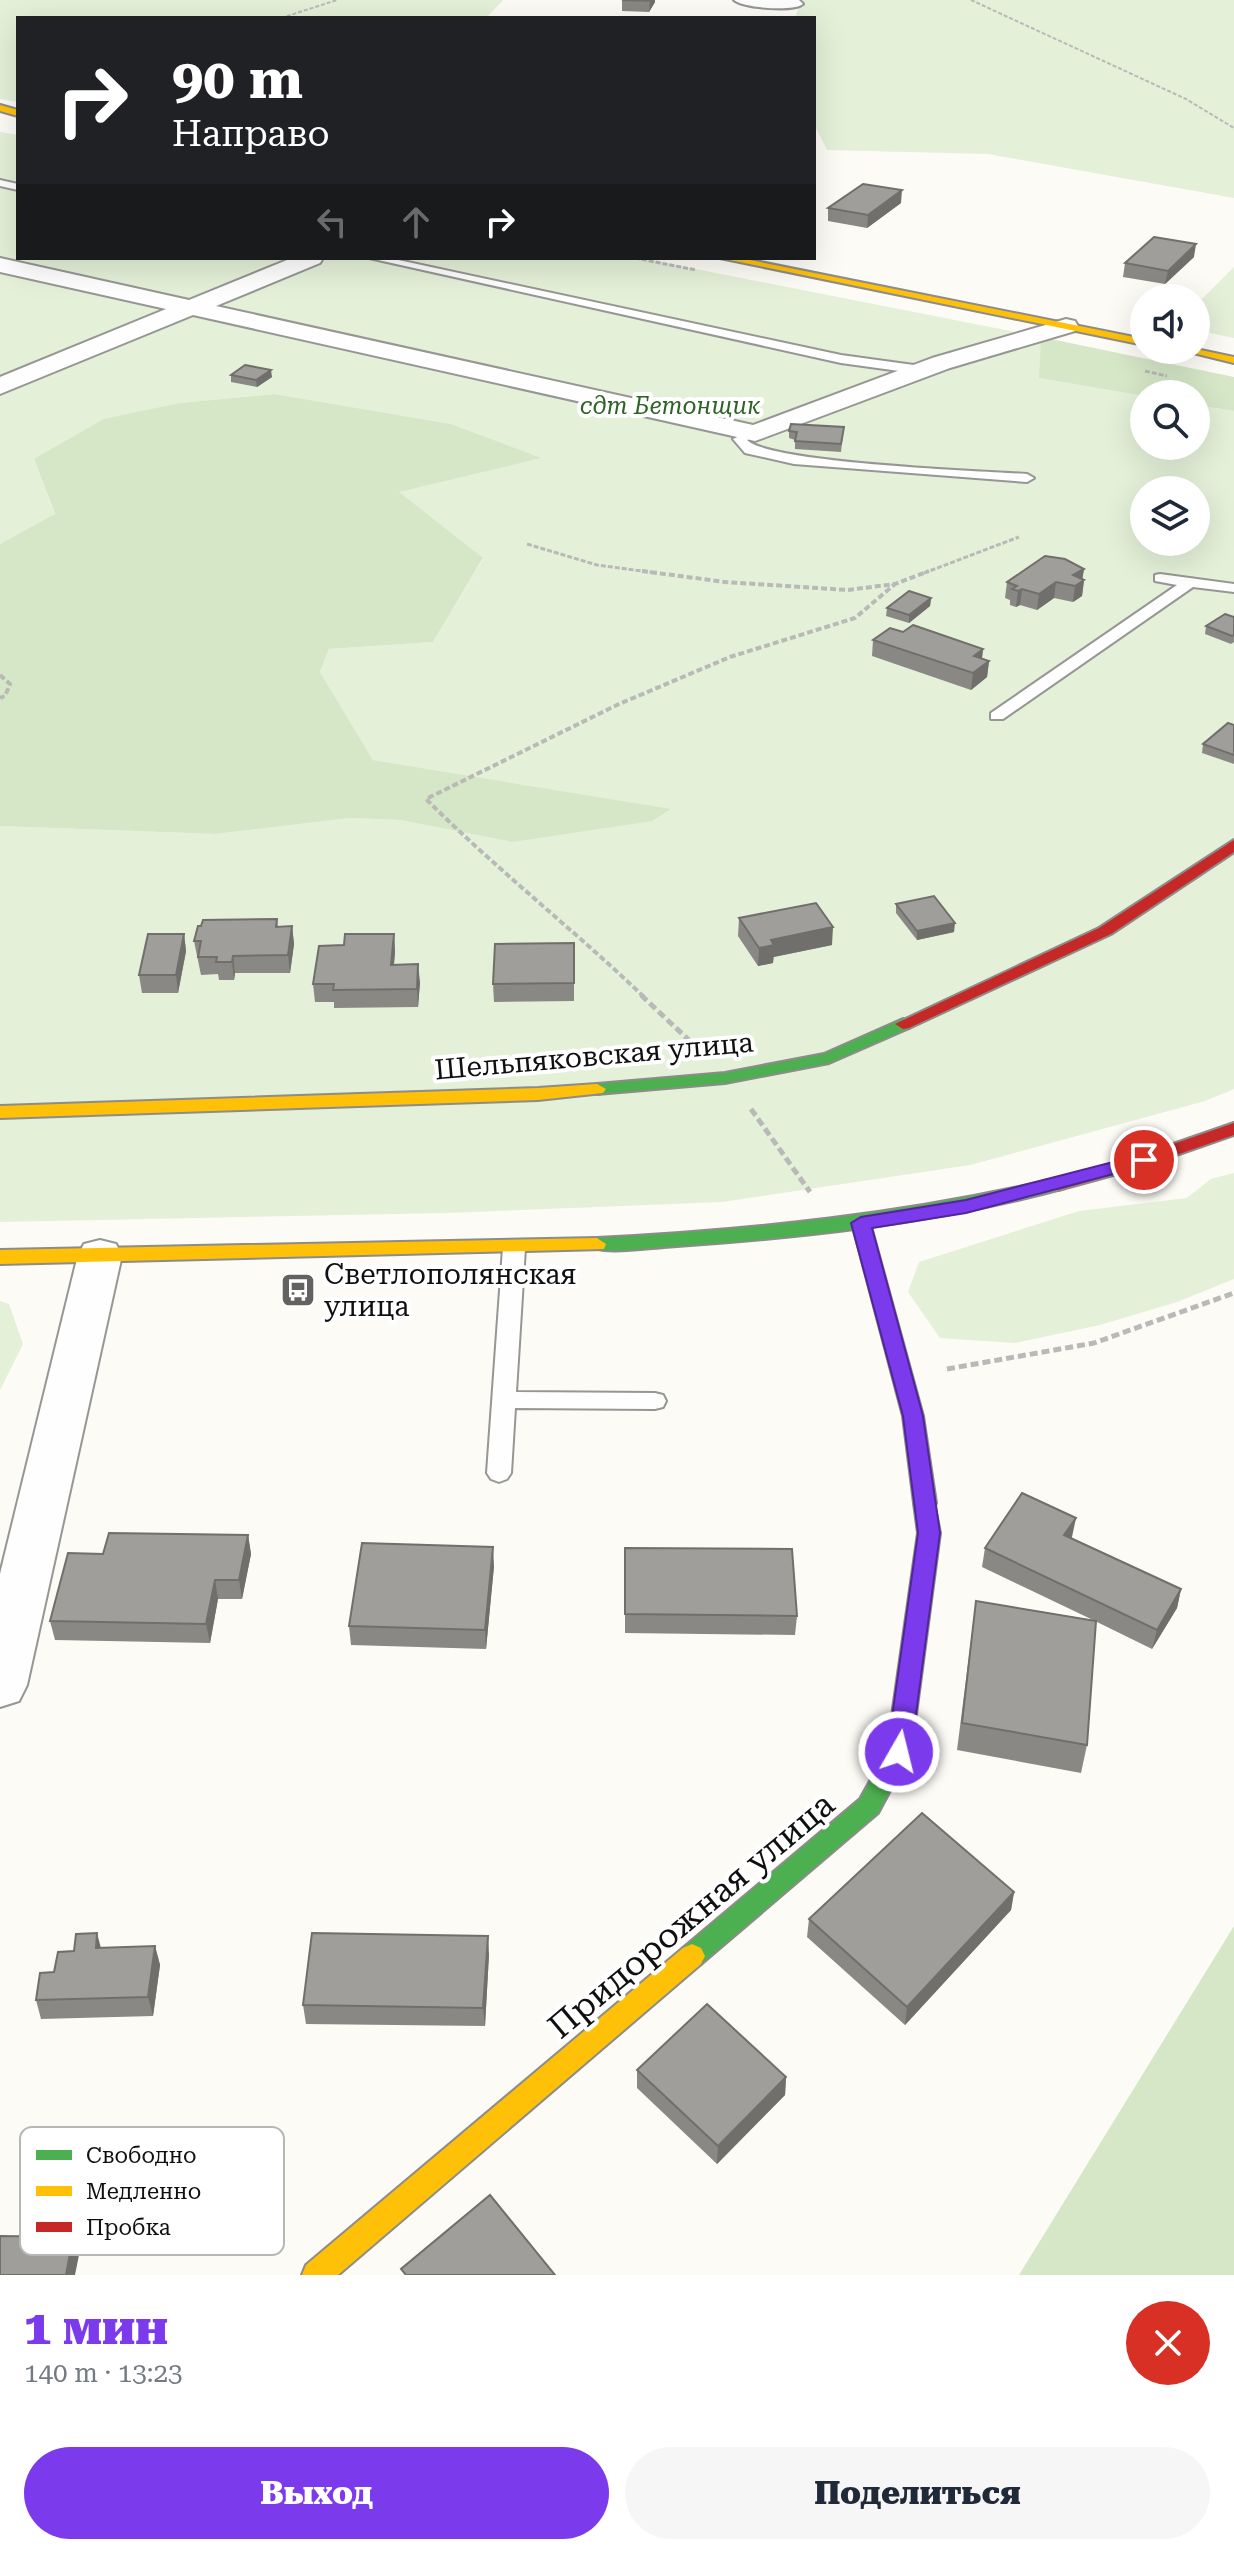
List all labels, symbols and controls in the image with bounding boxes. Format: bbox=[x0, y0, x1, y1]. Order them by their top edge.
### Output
text: 90 m bbox=[172, 46, 303, 112]
icon: right bbox=[40, 48, 144, 152]
text: Направо bbox=[172, 113, 330, 155]
icon: left bbox=[310, 200, 354, 244]
icon: ahead bbox=[394, 200, 438, 244]
icon: right bbox=[478, 200, 522, 244]
map controls bbox=[1130, 284, 1210, 556]
button: sound bbox=[1130, 284, 1210, 364]
button: search bbox=[1130, 380, 1210, 460]
park label: сдт Бетонщик bbox=[580, 392, 761, 420]
button: layers bbox=[1130, 476, 1210, 556]
street label: Шельпяковская улица bbox=[433, 1026, 755, 1086]
pin bbox=[1110, 1126, 1178, 1194]
icon: arrive bbox=[1122, 1138, 1166, 1182]
place label: Светлополянская улица bbox=[324, 1258, 576, 1323]
bus stop icon: Светлополянская улица bbox=[279, 1271, 317, 1309]
position arrow bbox=[857, 1710, 941, 1794]
street label: Придорожная улица bbox=[540, 1784, 842, 2046]
legend bbox=[20, 2127, 284, 2255]
text: Свободно bbox=[86, 2143, 197, 2168]
text: Медленно bbox=[86, 2179, 201, 2204]
text: Пробка bbox=[86, 2215, 171, 2240]
text: 1 мин bbox=[24, 2300, 168, 2356]
button: close bbox=[1126, 2301, 1210, 2385]
text: 140 m · 13:23 bbox=[24, 2358, 183, 2388]
button: Выход bbox=[24, 2447, 609, 2539]
button: Поделиться bbox=[625, 2447, 1210, 2539]

